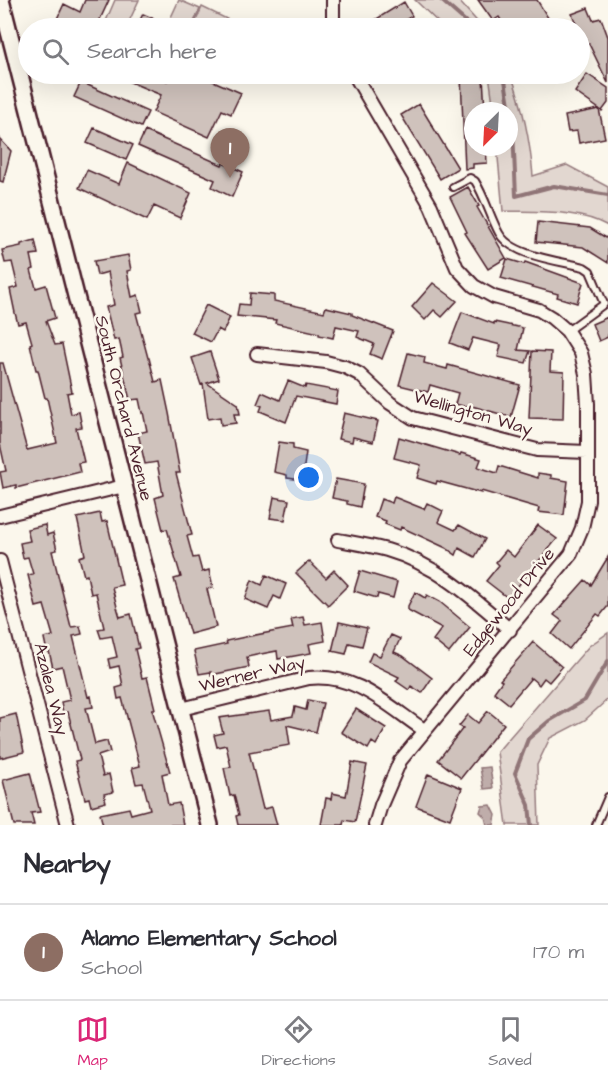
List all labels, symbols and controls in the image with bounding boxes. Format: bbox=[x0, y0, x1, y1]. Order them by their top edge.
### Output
search box bbox=[18, 18, 590, 84]
icon: search bbox=[39, 35, 72, 68]
text: Search here bbox=[87, 36, 217, 67]
north arrow bbox=[464, 102, 518, 156]
pin: 1 bbox=[210, 128, 250, 178]
street label: South Orchard Avenue bbox=[89, 313, 159, 504]
street label: Wellington Way bbox=[410, 384, 536, 443]
your location bbox=[294, 463, 323, 492]
street label: Edgewood Drive bbox=[457, 542, 562, 662]
street label: Azalea Way bbox=[26, 640, 75, 738]
street label: Werner Way bbox=[196, 650, 308, 699]
text: Nearby bbox=[24, 846, 111, 882]
text: Alamo Elementary School bbox=[81, 923, 337, 954]
text: 1 bbox=[42, 938, 45, 966]
text: 170 m bbox=[533, 938, 584, 966]
text: School bbox=[81, 954, 142, 982]
tab: Map bbox=[76, 1013, 109, 1071]
tab: Directions bbox=[262, 1013, 336, 1071]
tab: Saved bbox=[488, 1013, 532, 1071]

